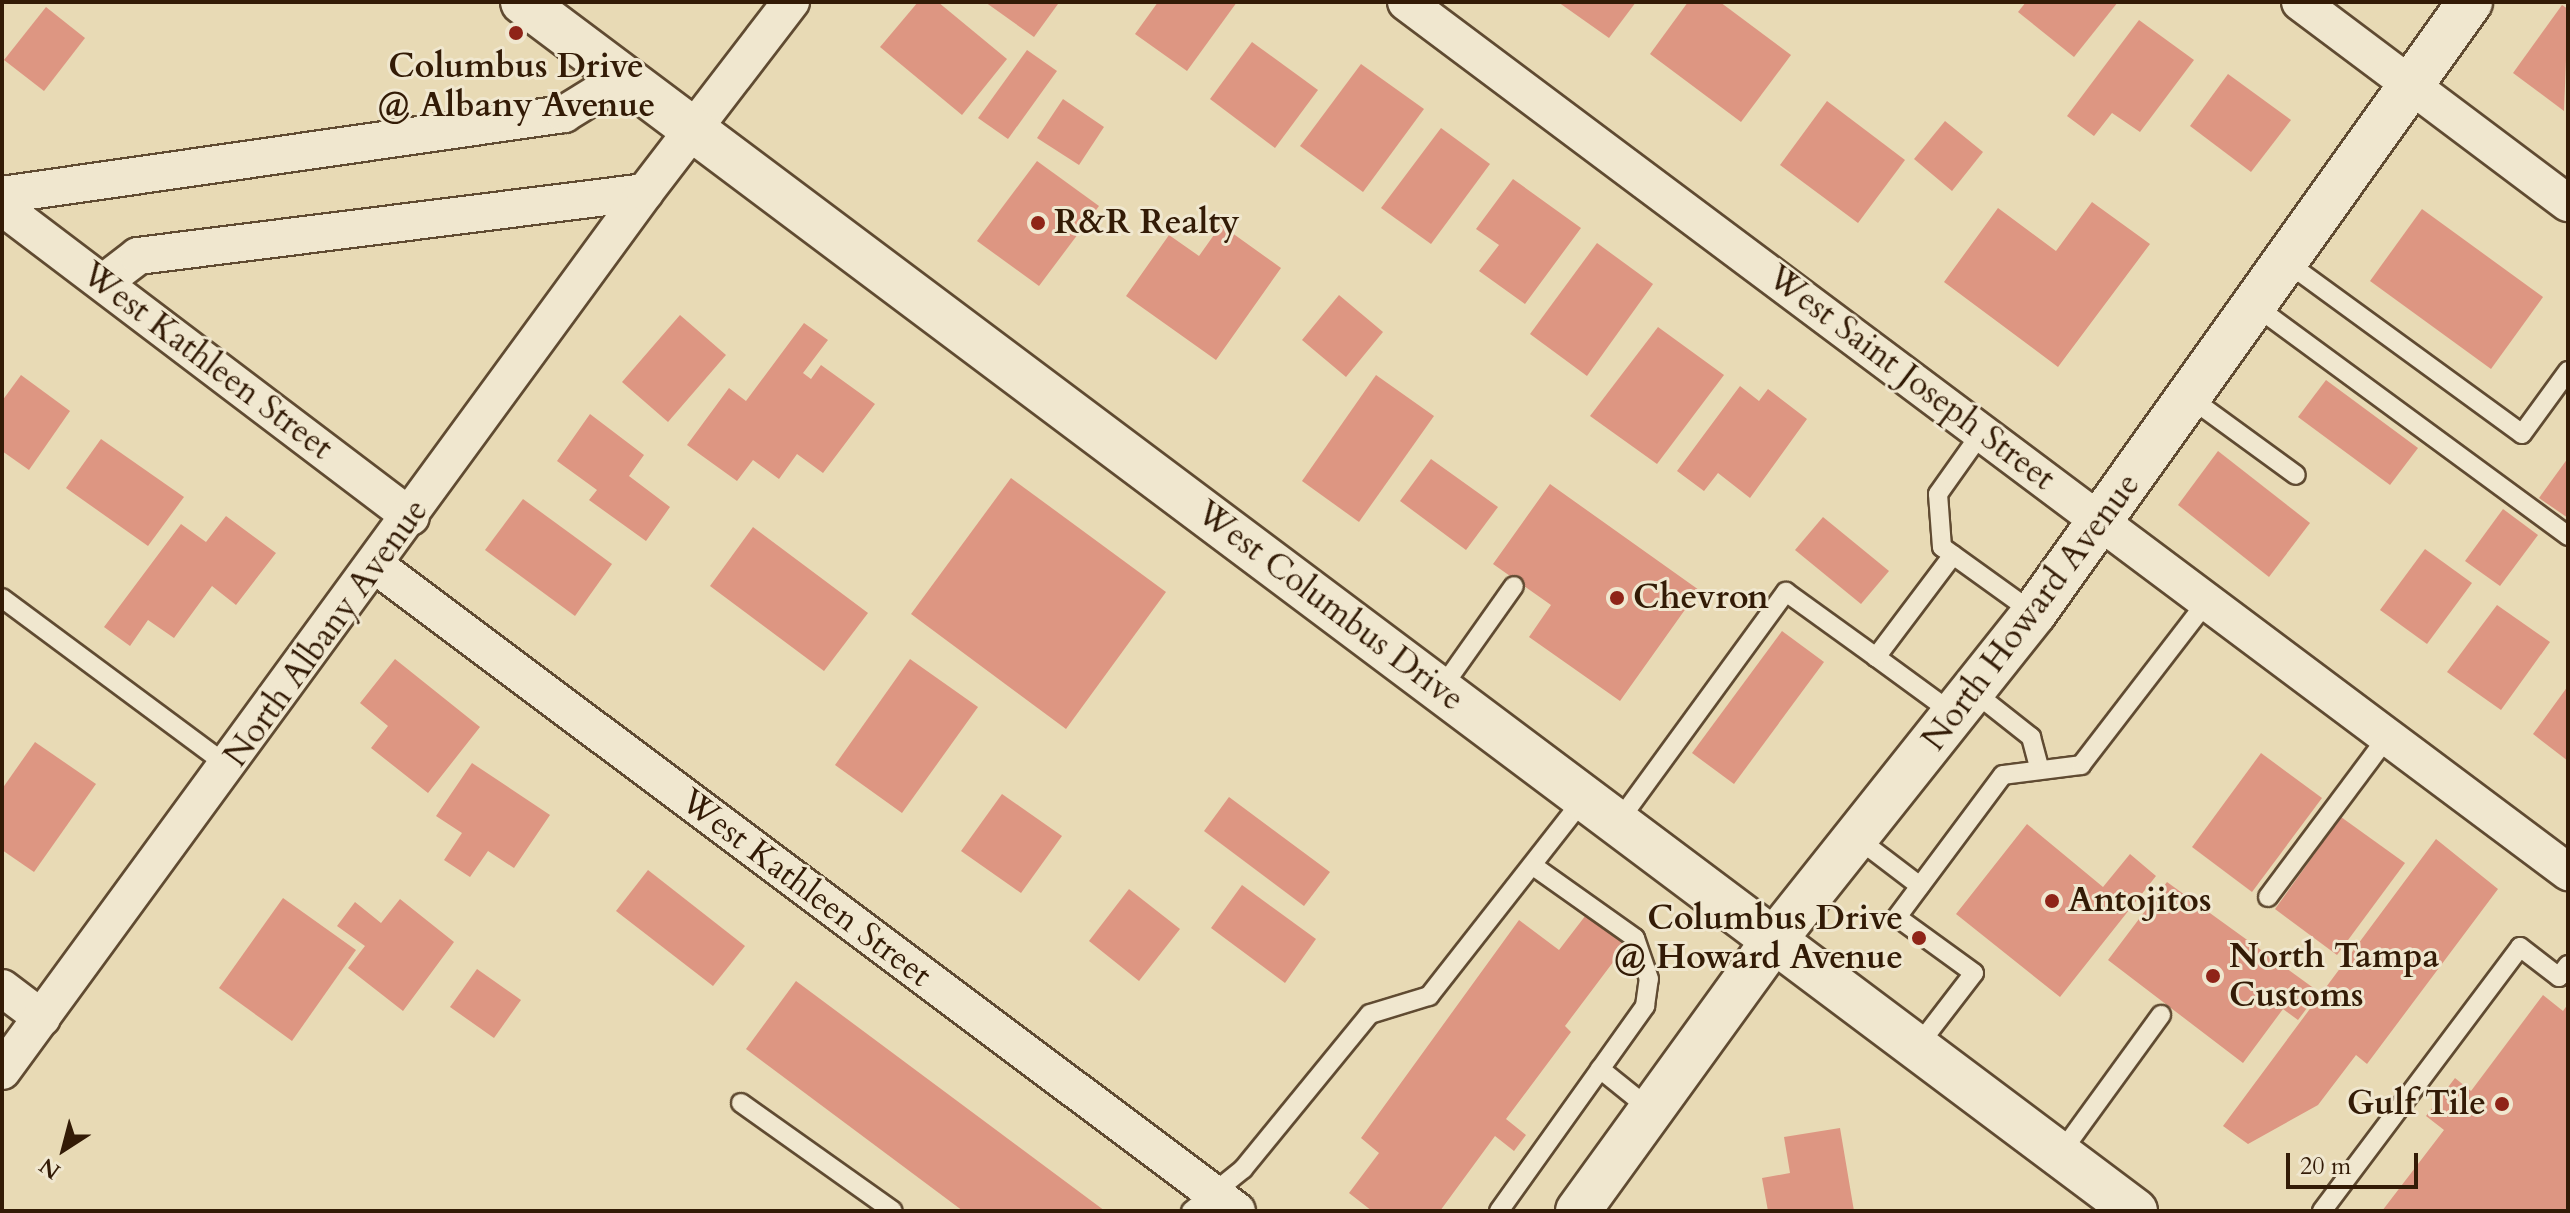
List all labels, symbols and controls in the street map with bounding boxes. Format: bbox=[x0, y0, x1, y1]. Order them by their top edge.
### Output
marker: Columbus Drive @ Albany Avenue bbox=[507, 24, 525, 42]
place label: Columbus Drive @ Albany Avenue bbox=[377, 46, 655, 126]
place label: R&R Realty bbox=[1054, 203, 1240, 243]
marker: R&R Realty bbox=[1029, 214, 1047, 232]
street label: West Kathleen Street bbox=[74, 253, 340, 469]
street label: West Saint Joseph Street bbox=[1759, 257, 2063, 499]
street label: North Howard Avenue bbox=[1913, 465, 2149, 759]
street label: North Albany Avenue bbox=[215, 491, 437, 775]
street label: West Columbus Drive bbox=[1188, 492, 1472, 720]
place label: Chevron bbox=[1633, 578, 1769, 618]
marker: Chevron bbox=[1608, 589, 1626, 607]
street label: West Kathleen Street bbox=[673, 780, 939, 996]
place label: Antojitos bbox=[2068, 881, 2211, 921]
marker: Antojitos bbox=[2043, 892, 2061, 910]
place label: Columbus Drive @ Howard Avenue bbox=[1613, 898, 1903, 978]
marker: Columbus Drive @ Howard Avenue bbox=[1910, 929, 1928, 947]
place label: North Tampa Customs bbox=[2229, 936, 2440, 1016]
marker: North Tampa Customs bbox=[2204, 967, 2222, 985]
place label: Gulf Tile bbox=[2347, 1084, 2486, 1124]
marker: Gulf Tile bbox=[2493, 1095, 2511, 1113]
north arrow bbox=[24, 1109, 104, 1189]
scale bar bbox=[2290, 1137, 2422, 1187]
text: 20 m bbox=[2300, 1150, 2351, 1183]
text: N bbox=[33, 1151, 66, 1186]

